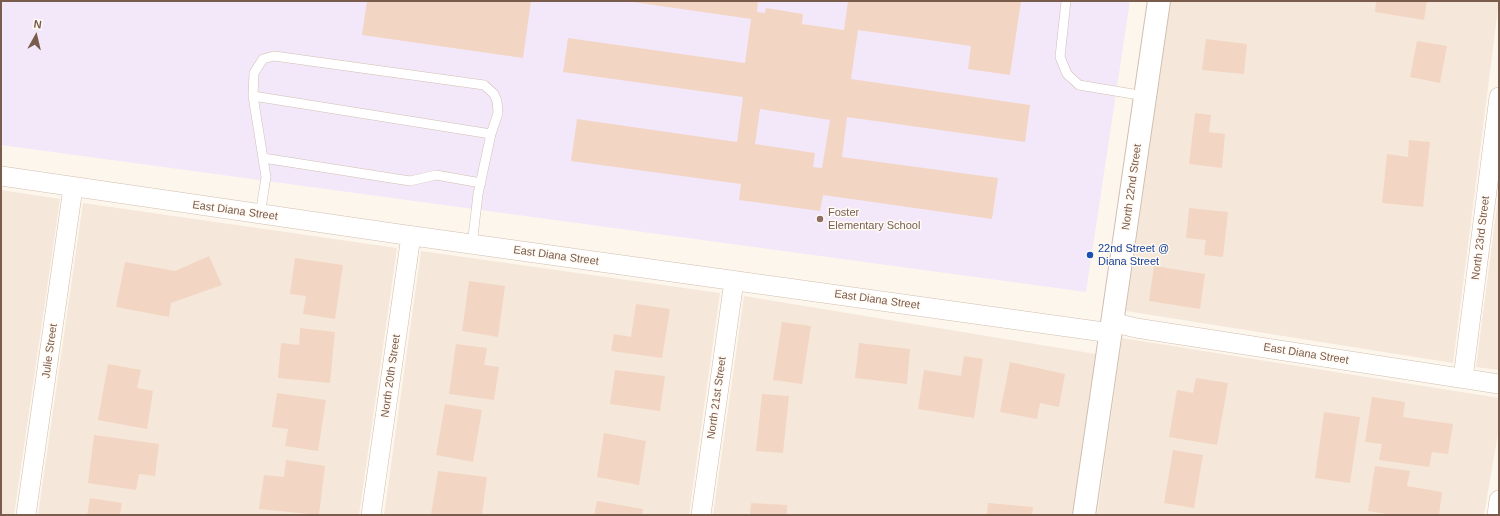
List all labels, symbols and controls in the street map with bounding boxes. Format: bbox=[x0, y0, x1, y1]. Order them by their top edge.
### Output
north arrow bbox=[16, 16, 56, 56]
text: N bbox=[33, 18, 42, 31]
street label: North 22nd Street bbox=[1119, 143, 1145, 231]
street label: North 23rd Street bbox=[1469, 195, 1493, 281]
street label: East Diana Street bbox=[191, 198, 279, 224]
place label: Foster Elementary School bbox=[828, 206, 920, 232]
marker: Foster Elementary School bbox=[815, 214, 825, 224]
place label: 22nd Street @ Diana Street bbox=[1098, 242, 1169, 268]
street label: East Diana Street bbox=[512, 243, 600, 269]
marker: 22nd Street @ Diana Street bbox=[1085, 250, 1095, 260]
street label: East Diana Street bbox=[833, 287, 921, 313]
street label: Julie Street bbox=[40, 323, 60, 379]
street label: North 20th Street bbox=[379, 334, 403, 418]
street label: East Diana Street bbox=[1262, 341, 1350, 367]
street label: North 21st Street bbox=[705, 356, 729, 440]

